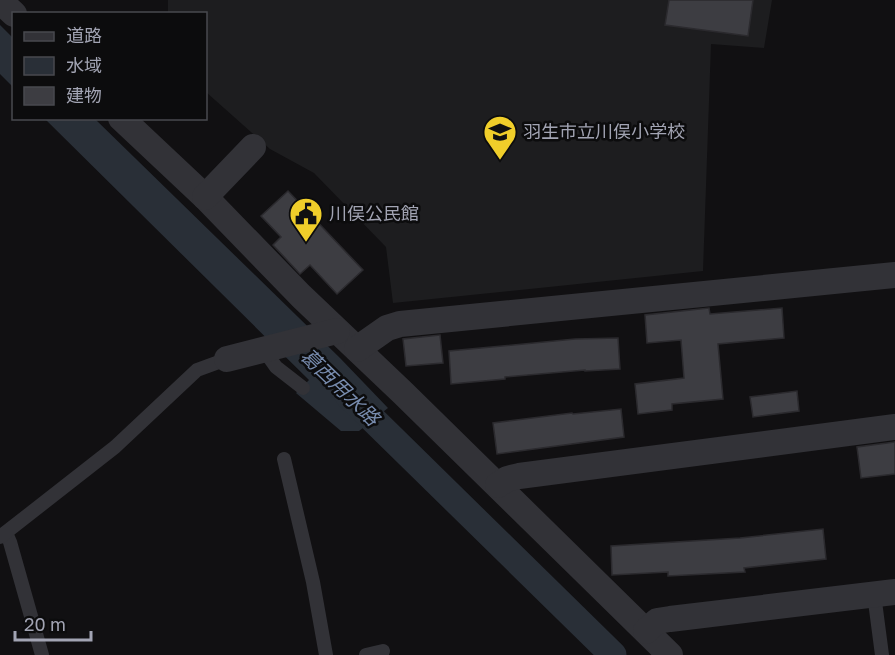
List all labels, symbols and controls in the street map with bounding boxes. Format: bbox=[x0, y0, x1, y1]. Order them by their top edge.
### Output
legend bbox=[12, 12, 207, 120]
text: 道路 bbox=[66, 24, 102, 46]
text: 水域 bbox=[66, 54, 102, 76]
text: 建物 bbox=[66, 84, 102, 106]
school or university icon: 羽生市立川俣小学校 bbox=[482, 114, 518, 161]
place label: 羽生市立川俣小学校 bbox=[523, 120, 685, 142]
public building icon: 川俣公民館 bbox=[288, 196, 324, 243]
place label: 川俣公民館 bbox=[329, 202, 419, 224]
water label: 葛西用水路 bbox=[296, 343, 386, 431]
scale bar bbox=[15, 604, 92, 642]
text: 20 m bbox=[24, 613, 66, 635]

